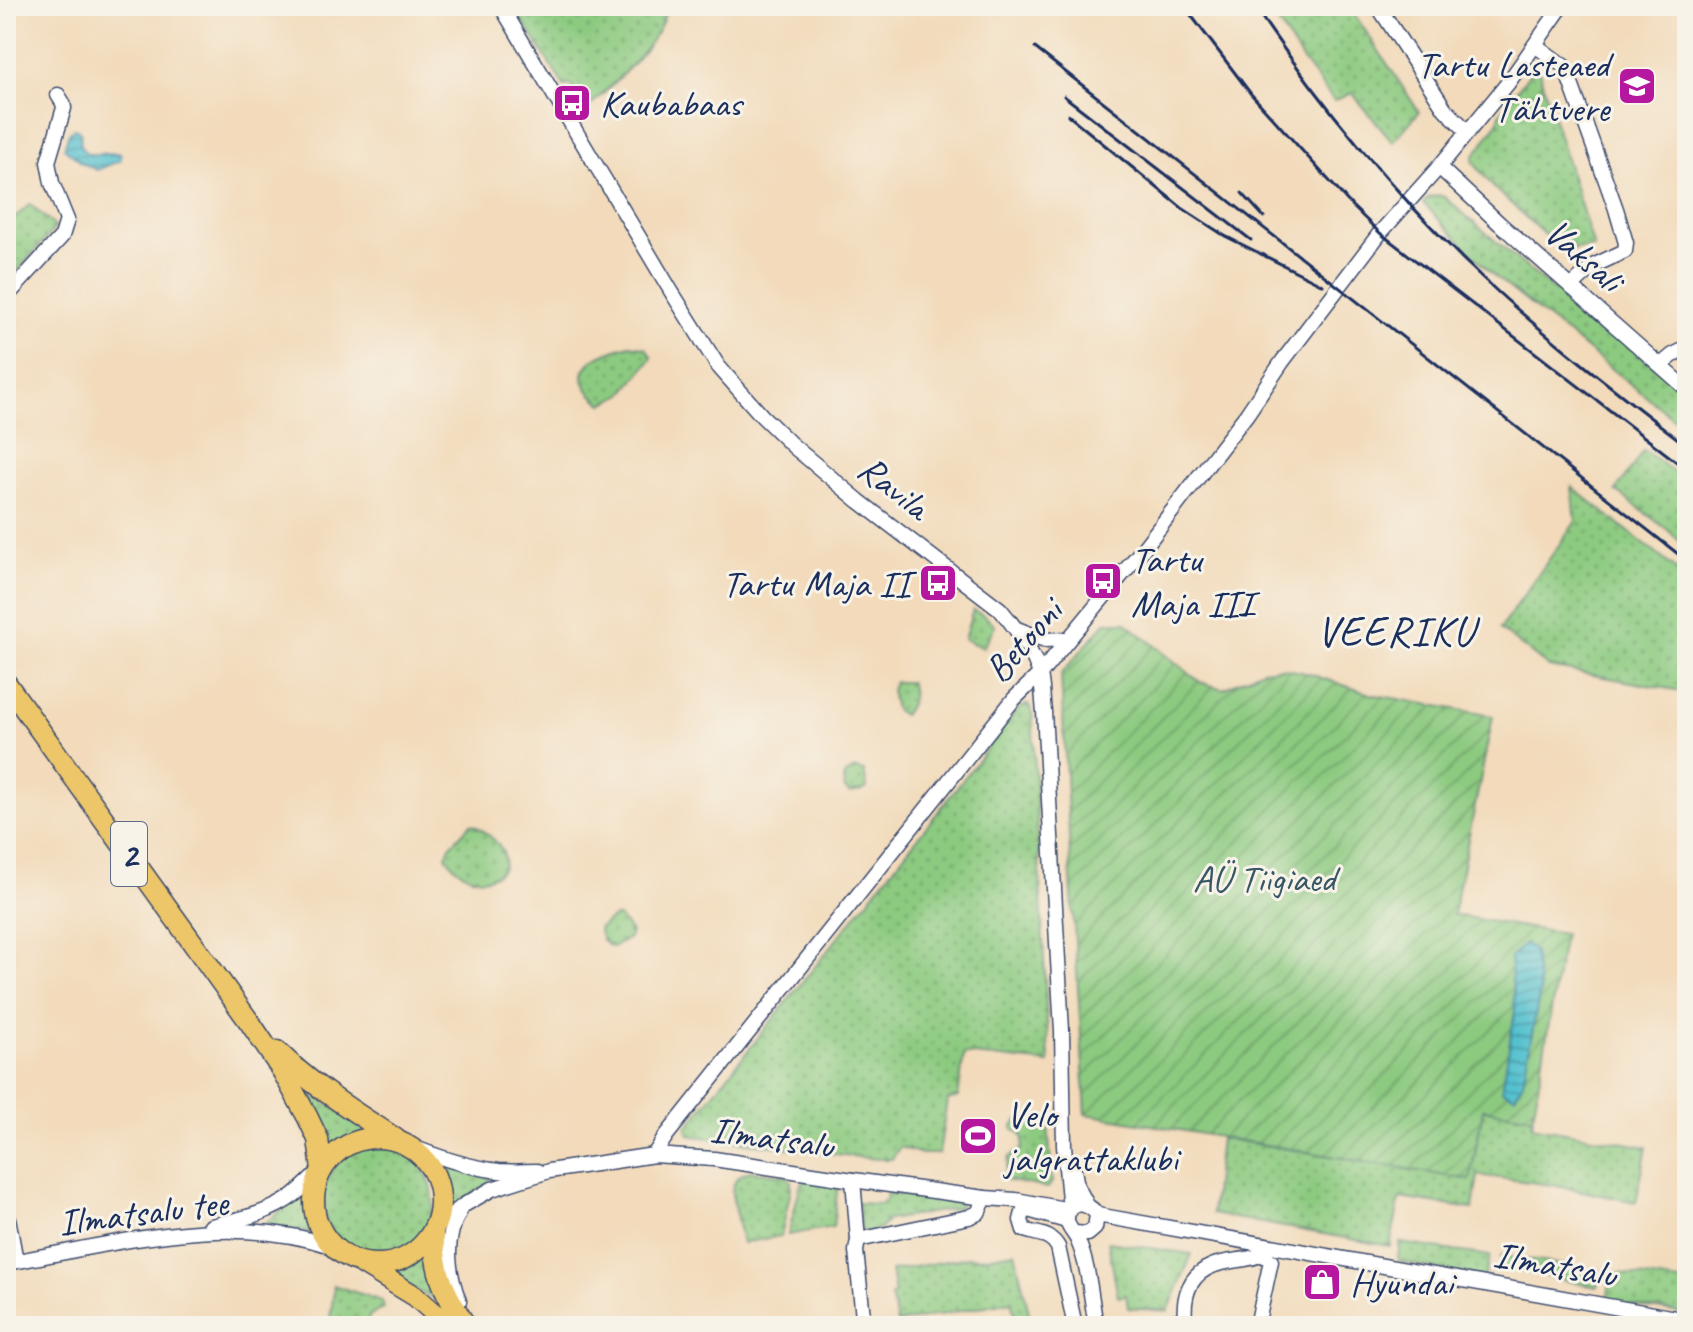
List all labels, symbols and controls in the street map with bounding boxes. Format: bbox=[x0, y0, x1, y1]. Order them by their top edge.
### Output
place label: Tartu Lasteaed Tähtvere bbox=[1417, 41, 1615, 132]
school or university icon: Tartu Lasteaed Tähtvere bbox=[1616, 65, 1658, 107]
place label: Kaubabaas bbox=[600, 80, 745, 127]
bus stop icon: Kaubabaas bbox=[551, 82, 593, 124]
street label: Vaksali bbox=[1535, 208, 1636, 305]
street label: Ravila bbox=[849, 445, 941, 532]
place label: Tartu Maja III bbox=[1131, 536, 1261, 627]
place label: Tartu Maja II bbox=[722, 560, 918, 607]
bus stop icon: Tartu Maja III bbox=[1082, 560, 1124, 602]
bus stop icon: Tartu Maja II bbox=[917, 562, 959, 604]
street label: Betooni bbox=[974, 586, 1075, 692]
district label: VEERIKU bbox=[1317, 605, 1481, 658]
road number: 2 bbox=[111, 822, 147, 886]
park label: AÜ Tiigiaed bbox=[1193, 855, 1341, 902]
place label: Velo jalgrattaklubi bbox=[1002, 1091, 1182, 1182]
street label: Ilmatsalu bbox=[708, 1106, 838, 1170]
sports icon: Velo jalgrattaklubi bbox=[957, 1115, 999, 1157]
street label: Ilmatsalu tee bbox=[56, 1178, 233, 1246]
street label: Ilmatsalu bbox=[1490, 1231, 1622, 1299]
place label: Hyundai bbox=[1350, 1259, 1458, 1306]
shop icon: Hyundai bbox=[1301, 1261, 1343, 1303]

